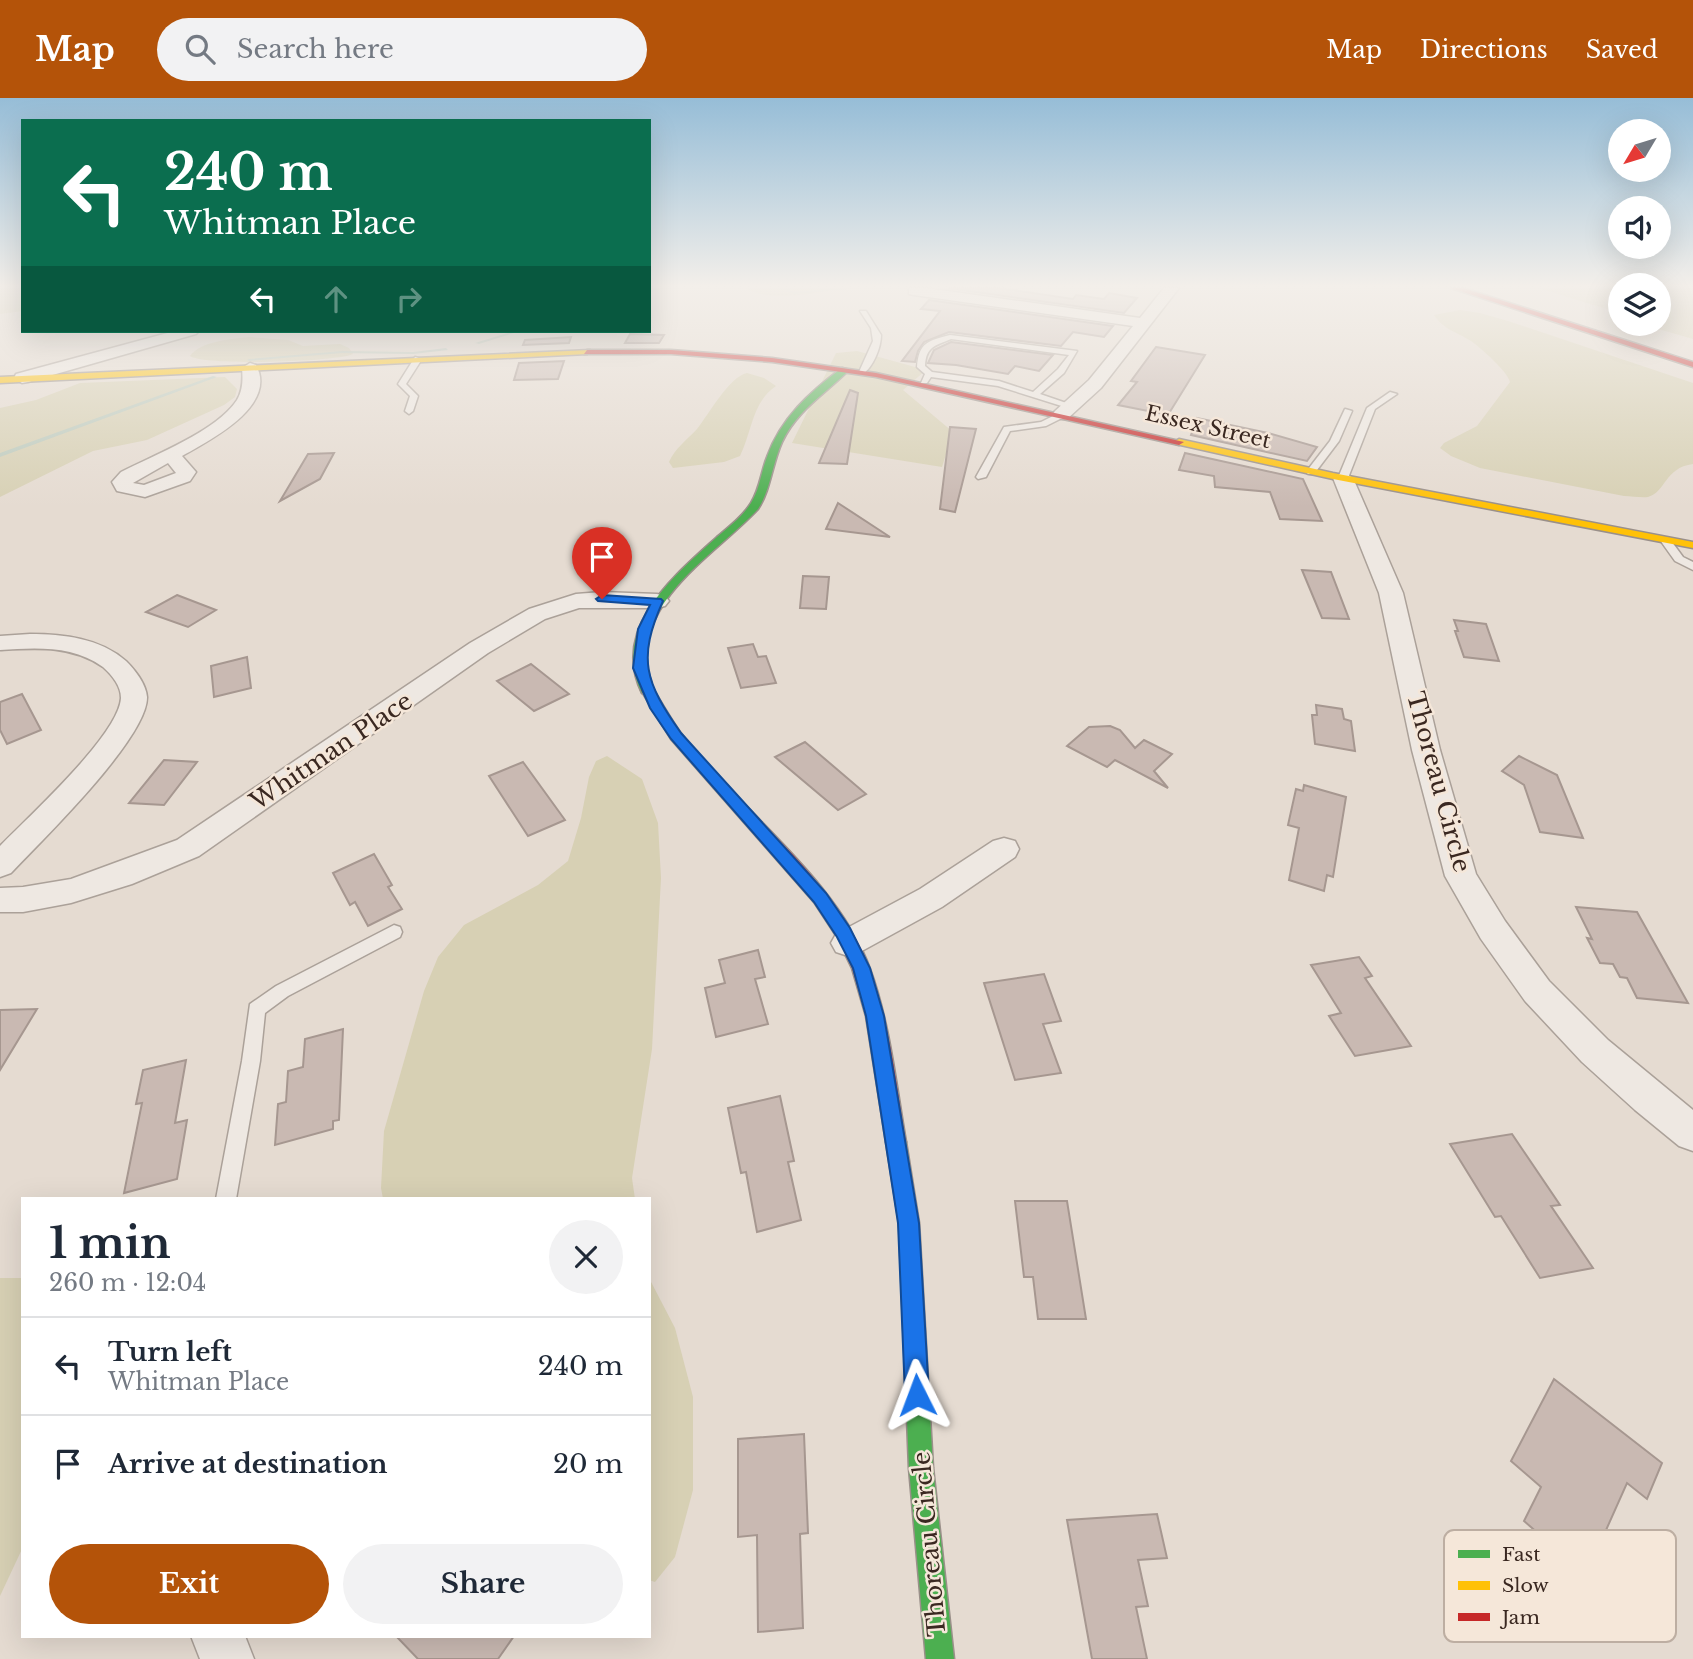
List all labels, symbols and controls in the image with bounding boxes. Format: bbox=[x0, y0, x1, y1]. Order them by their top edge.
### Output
search box bbox=[157, 18, 647, 81]
text: Map bbox=[35, 29, 115, 70]
icon: search bbox=[181, 30, 219, 68]
text: Search here bbox=[237, 33, 394, 65]
text: Map bbox=[1326, 35, 1382, 64]
text: Directions bbox=[1420, 35, 1548, 64]
text: Saved bbox=[1586, 35, 1658, 64]
north arrow bbox=[1608, 119, 1671, 182]
map controls bbox=[1608, 119, 1671, 336]
text: 240 m bbox=[164, 142, 333, 203]
icon: left bbox=[49, 147, 140, 238]
button: sound bbox=[1608, 196, 1671, 259]
text: Whitman Place bbox=[164, 203, 416, 243]
button: layers bbox=[1608, 273, 1671, 336]
icon: left bbox=[244, 280, 282, 318]
icon: ahead bbox=[317, 280, 355, 318]
icon: right bbox=[390, 280, 428, 318]
street label: Essex Street bbox=[1143, 400, 1273, 454]
pin bbox=[572, 527, 632, 599]
icon: arrive bbox=[583, 538, 621, 576]
street label: Whitman Place bbox=[244, 686, 418, 816]
street label: Thoreau Circle bbox=[1401, 689, 1477, 875]
text: 1 min bbox=[49, 1217, 171, 1269]
button: close bbox=[549, 1220, 623, 1294]
text: 260 m · 12:04 bbox=[49, 1269, 206, 1297]
text: Turn left bbox=[108, 1336, 232, 1368]
icon: left bbox=[49, 1347, 87, 1385]
text: 240 m bbox=[538, 1350, 623, 1382]
position arrow bbox=[880, 1358, 954, 1432]
text: Whitman Place bbox=[108, 1368, 289, 1396]
icon: arrive bbox=[49, 1445, 87, 1483]
text: Arrive at destination bbox=[108, 1448, 388, 1480]
text: 20 m bbox=[553, 1448, 623, 1480]
street label: Thoreau Circle bbox=[906, 1450, 952, 1638]
legend bbox=[1444, 1530, 1676, 1642]
text: Fast bbox=[1502, 1543, 1541, 1566]
button: Exit bbox=[49, 1544, 329, 1624]
button: Share bbox=[343, 1544, 623, 1624]
text: Slow bbox=[1502, 1574, 1549, 1597]
text: Jam bbox=[1499, 1606, 1540, 1629]

